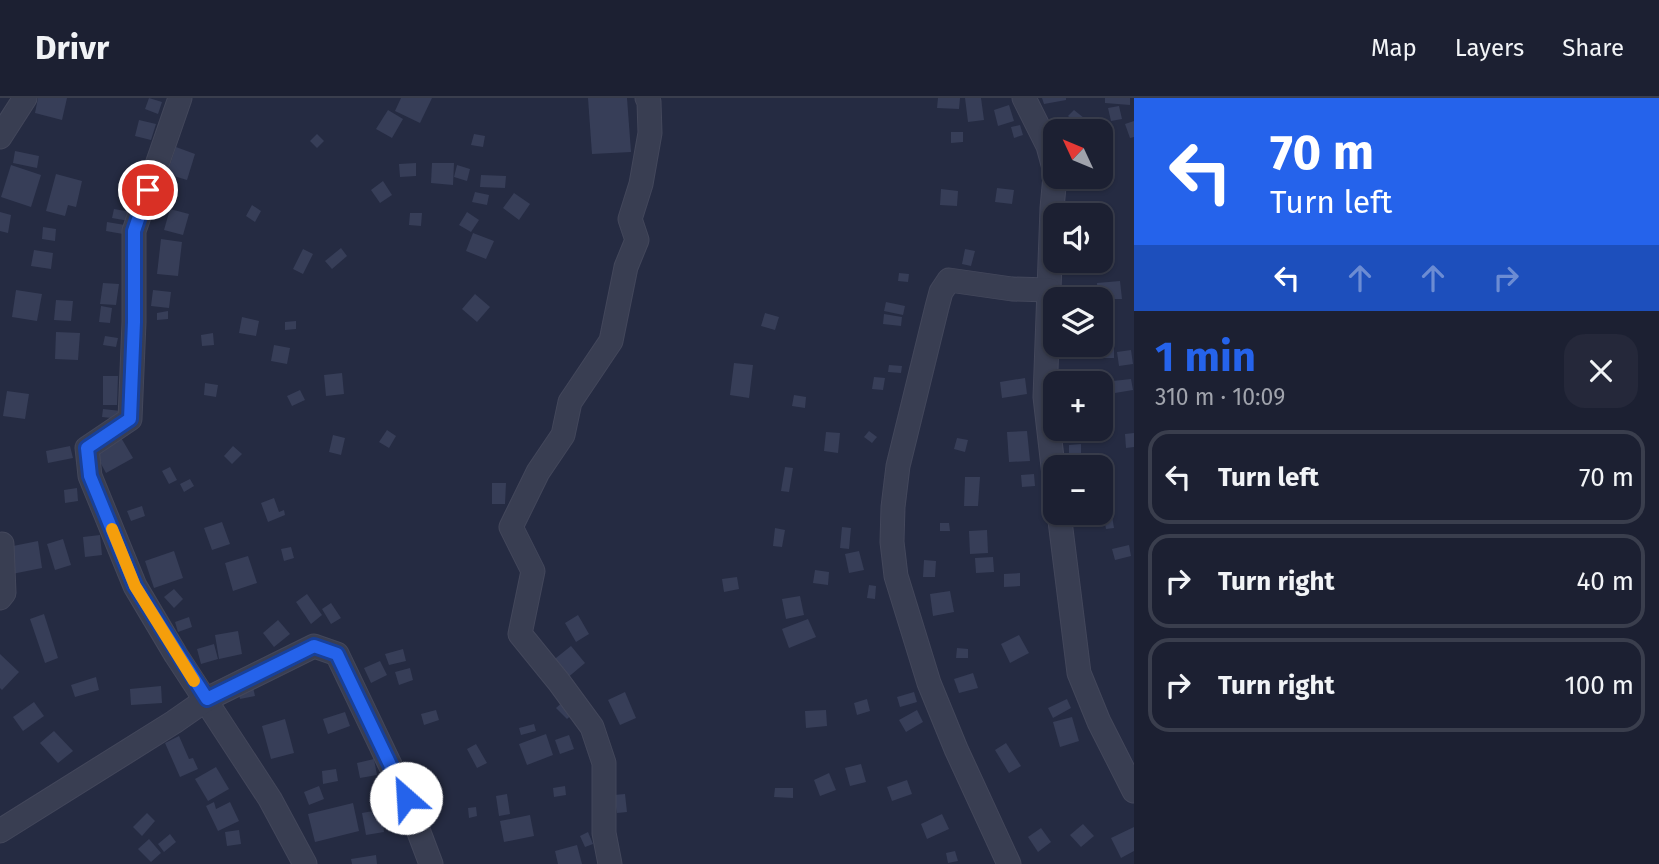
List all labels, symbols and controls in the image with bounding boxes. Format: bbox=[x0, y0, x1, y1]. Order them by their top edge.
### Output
text: Drivr bbox=[35, 28, 109, 68]
text: Map bbox=[1371, 34, 1417, 62]
text: Layers bbox=[1455, 34, 1524, 62]
text: Share bbox=[1562, 34, 1624, 62]
north arrow bbox=[1043, 119, 1113, 189]
map controls bbox=[1043, 119, 1113, 525]
text: 70 m bbox=[1270, 123, 1374, 182]
icon: left bbox=[1155, 126, 1246, 217]
pin bbox=[118, 160, 178, 220]
icon: arrive bbox=[129, 171, 167, 209]
text: Turn left bbox=[1270, 183, 1392, 221]
button: sound bbox=[1043, 203, 1113, 273]
icon: left bbox=[1268, 259, 1306, 297]
icon: ahead bbox=[1341, 259, 1379, 297]
icon: ahead bbox=[1414, 259, 1452, 297]
icon: right bbox=[1487, 259, 1525, 297]
button: layers bbox=[1043, 287, 1113, 357]
text: 1 min bbox=[1155, 332, 1256, 382]
button: close bbox=[1564, 334, 1638, 408]
button: + bbox=[1043, 371, 1113, 441]
text: 310 m · 10:09 bbox=[1155, 383, 1285, 411]
button: − bbox=[1043, 455, 1113, 525]
icon: left bbox=[1159, 458, 1197, 496]
text: Turn left bbox=[1218, 462, 1319, 493]
text: 70 m bbox=[1579, 462, 1634, 493]
icon: right bbox=[1159, 562, 1197, 600]
text: Turn right bbox=[1218, 566, 1335, 597]
text: 40 m bbox=[1576, 566, 1634, 597]
icon: right bbox=[1159, 666, 1197, 704]
text: Turn right bbox=[1218, 670, 1335, 701]
text: 100 m bbox=[1565, 670, 1634, 701]
position arrow bbox=[369, 761, 443, 835]

